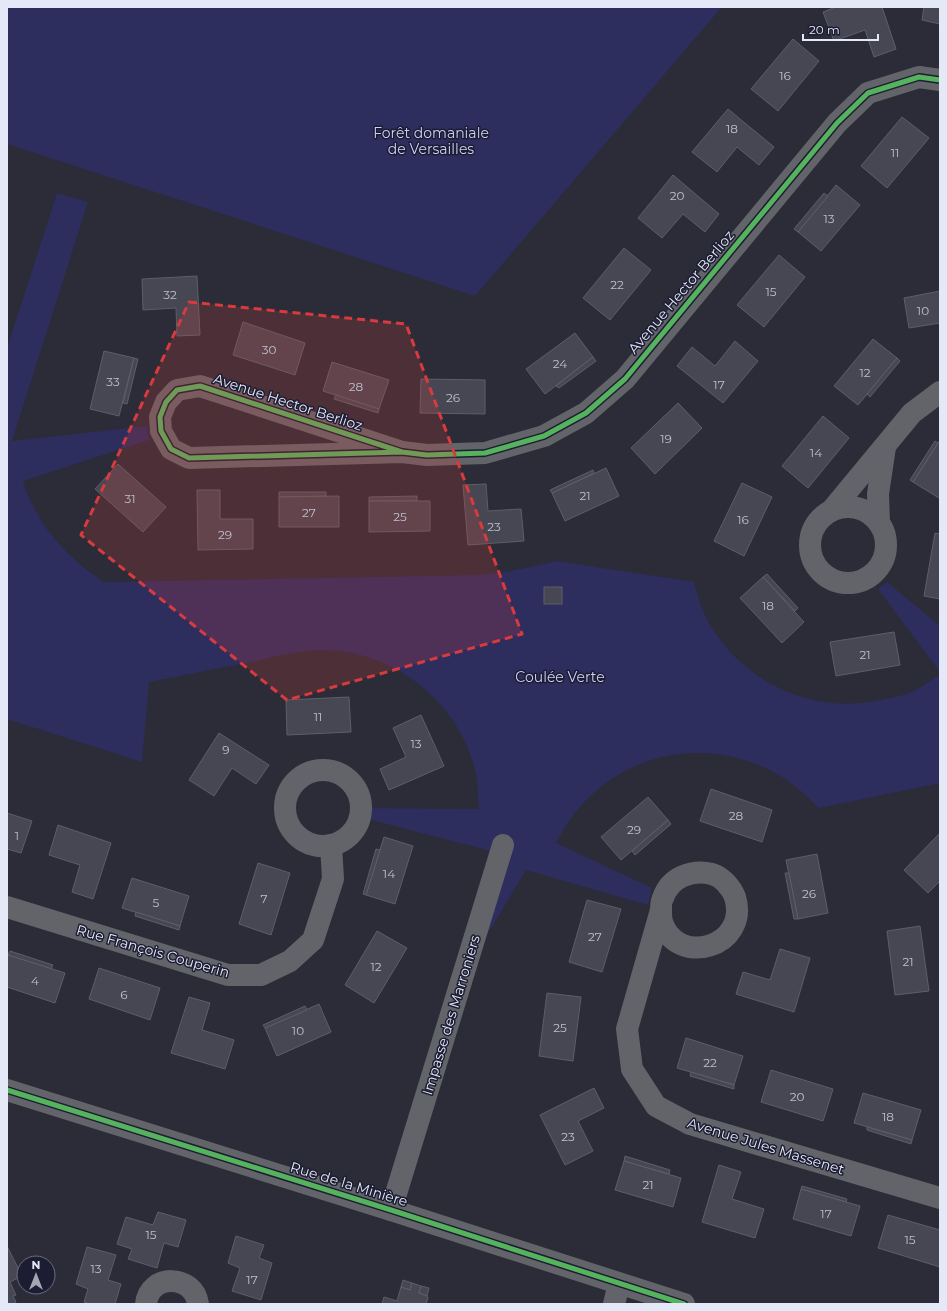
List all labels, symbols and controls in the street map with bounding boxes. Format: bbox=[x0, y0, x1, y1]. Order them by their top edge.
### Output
scale bar bbox=[803, 16, 878, 42]
text: 20 m bbox=[809, 22, 840, 37]
house number: 16 bbox=[779, 68, 791, 83]
house number: 18 bbox=[726, 121, 738, 136]
park label: Forêt domaniale de Versailles bbox=[373, 124, 489, 158]
house number: 11 bbox=[891, 145, 899, 160]
house number: 20 bbox=[670, 188, 684, 203]
house number: 13 bbox=[823, 211, 835, 226]
street label: Avenue Hector Berlioz bbox=[624, 227, 738, 357]
house number: 22 bbox=[610, 277, 624, 292]
house number: 15 bbox=[765, 284, 777, 299]
house number: 32 bbox=[163, 287, 177, 302]
house number: 10 bbox=[917, 303, 929, 318]
house number: 30 bbox=[262, 342, 276, 357]
house number: 24 bbox=[553, 356, 567, 371]
house number: 12 bbox=[859, 365, 871, 380]
street label: Avenue Hector Berlioz bbox=[211, 369, 365, 435]
house number: 33 bbox=[106, 374, 120, 389]
house number: 17 bbox=[713, 377, 725, 392]
house number: 28 bbox=[349, 379, 364, 394]
house number: 26 bbox=[446, 390, 460, 405]
house number: 19 bbox=[660, 431, 672, 446]
house number: 14 bbox=[810, 445, 822, 460]
house number: 21 bbox=[579, 488, 591, 503]
house number: 31 bbox=[124, 491, 136, 506]
house number: 27 bbox=[302, 505, 316, 520]
house number: 25 bbox=[393, 509, 407, 524]
house number: 16 bbox=[737, 512, 749, 527]
house number: 23 bbox=[487, 519, 501, 534]
house number: 29 bbox=[218, 527, 232, 542]
house number: 18 bbox=[762, 598, 774, 613]
house number: 21 bbox=[859, 647, 871, 662]
park label: Coulée Verte bbox=[515, 668, 605, 686]
house number: 11 bbox=[314, 709, 322, 724]
house number: 13 bbox=[410, 736, 422, 751]
house number: 9 bbox=[222, 742, 230, 757]
house number: 28 bbox=[729, 808, 744, 823]
house number: 29 bbox=[627, 822, 641, 837]
house number: 1 bbox=[15, 828, 19, 843]
house number: 14 bbox=[383, 866, 395, 881]
house number: 26 bbox=[802, 886, 816, 901]
house number: 7 bbox=[260, 891, 268, 906]
house number: 5 bbox=[153, 895, 160, 910]
street label: Rue François Couperin bbox=[74, 921, 232, 981]
house number: 27 bbox=[588, 929, 602, 944]
street label: Impasse des Marroniers bbox=[418, 933, 484, 1097]
house number: 21 bbox=[902, 954, 914, 969]
house number: 12 bbox=[370, 959, 382, 974]
house number: 4 bbox=[31, 973, 39, 988]
house number: 6 bbox=[120, 987, 128, 1002]
house number: 25 bbox=[553, 1020, 567, 1035]
house number: 10 bbox=[292, 1023, 304, 1038]
house number: 22 bbox=[703, 1055, 717, 1070]
house number: 20 bbox=[790, 1089, 804, 1104]
house number: 18 bbox=[882, 1109, 894, 1124]
street label: Avenue Jules Massenet bbox=[685, 1114, 847, 1179]
house number: 23 bbox=[561, 1129, 575, 1144]
street label: Rue de la Minière bbox=[288, 1158, 410, 1210]
house number: 21 bbox=[642, 1177, 654, 1192]
house number: 17 bbox=[820, 1206, 832, 1221]
house number: 15 bbox=[145, 1227, 157, 1242]
house number: 15 bbox=[904, 1232, 916, 1247]
north arrow bbox=[16, 1255, 56, 1295]
text: N bbox=[32, 1258, 40, 1272]
house number: 13 bbox=[90, 1261, 102, 1276]
house number: 17 bbox=[246, 1272, 258, 1287]

